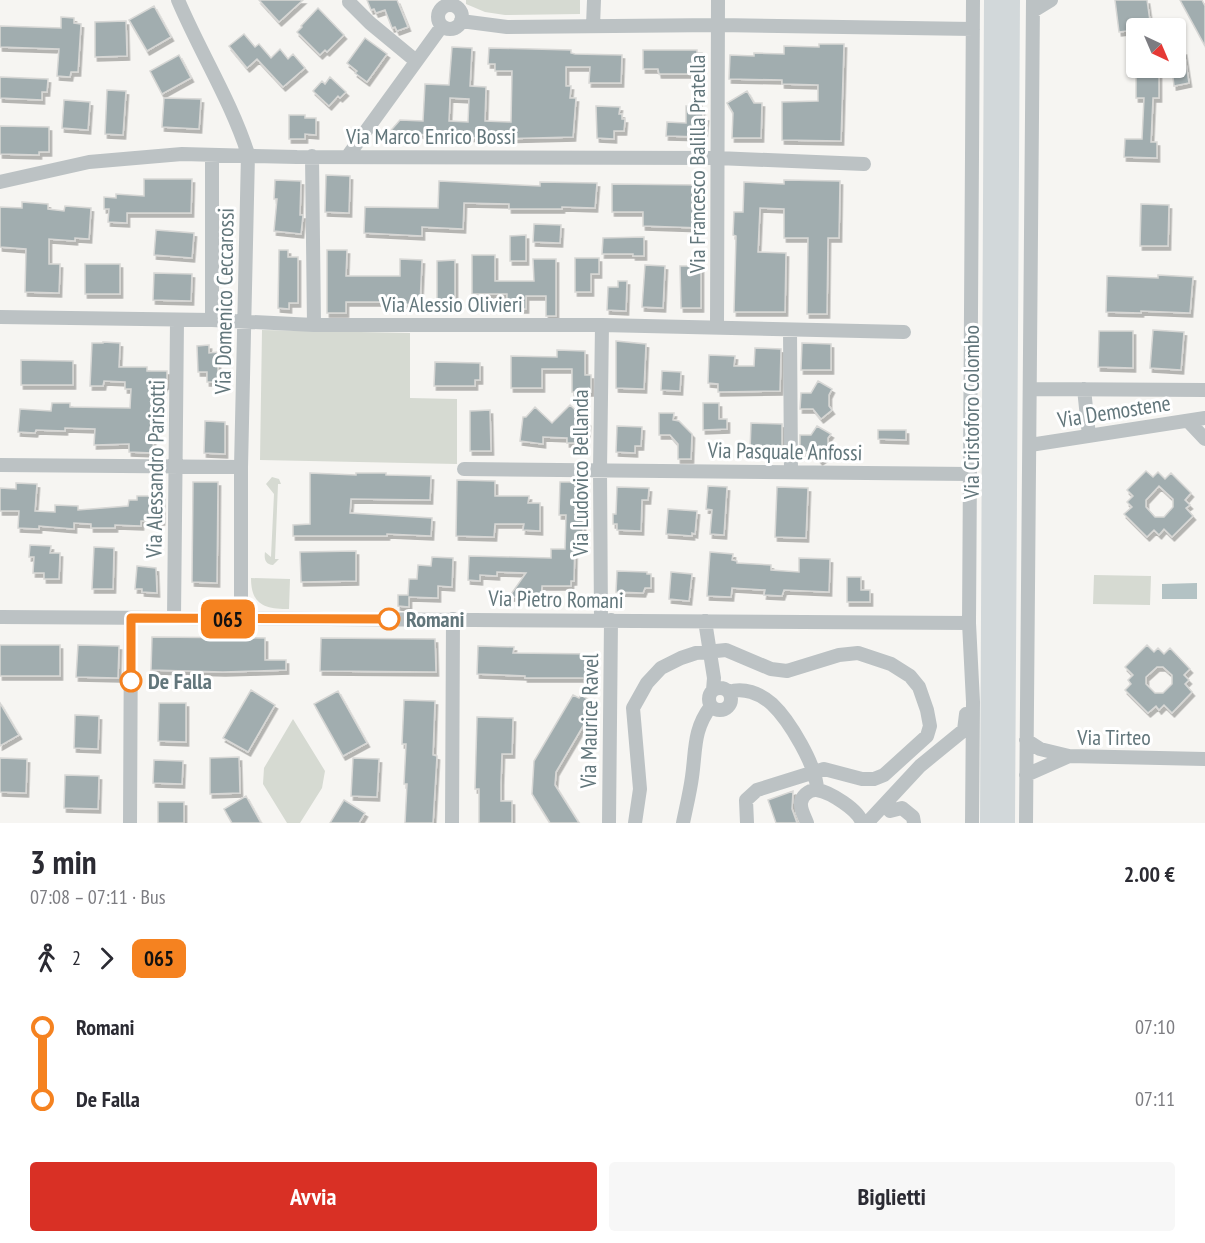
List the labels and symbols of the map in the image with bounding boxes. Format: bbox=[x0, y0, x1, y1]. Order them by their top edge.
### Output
north arrow bbox=[1126, 18, 1186, 78]
street label: Via Francesco Balilla Pratella bbox=[683, 55, 711, 274]
street label: Via Marco Enrico Bossi bbox=[345, 122, 516, 150]
street label: Via Domenico Ceccarossi bbox=[208, 207, 240, 396]
street label: Via Alessio Olivieri bbox=[380, 290, 523, 318]
street label: Via Cristoforo Colombo bbox=[957, 325, 985, 500]
street label: Via Alessandro Parisotti bbox=[139, 380, 171, 559]
street label: Via Demostene bbox=[1055, 388, 1173, 434]
street label: Via Ludovico Bellanda bbox=[566, 389, 594, 558]
street label: Via Pasquale Anfossi bbox=[706, 436, 863, 466]
street label: Via Pietro Romani bbox=[487, 584, 624, 614]
line badge: 065 bbox=[194, 600, 262, 638]
place label: Romani bbox=[406, 605, 465, 633]
marker: Romani bbox=[378, 608, 400, 630]
street label: Via Maurice Ravel bbox=[574, 652, 604, 790]
place label: De Falla bbox=[148, 667, 212, 695]
marker: De Falla bbox=[120, 670, 142, 692]
street label: Via Tirteo bbox=[1076, 723, 1151, 751]

